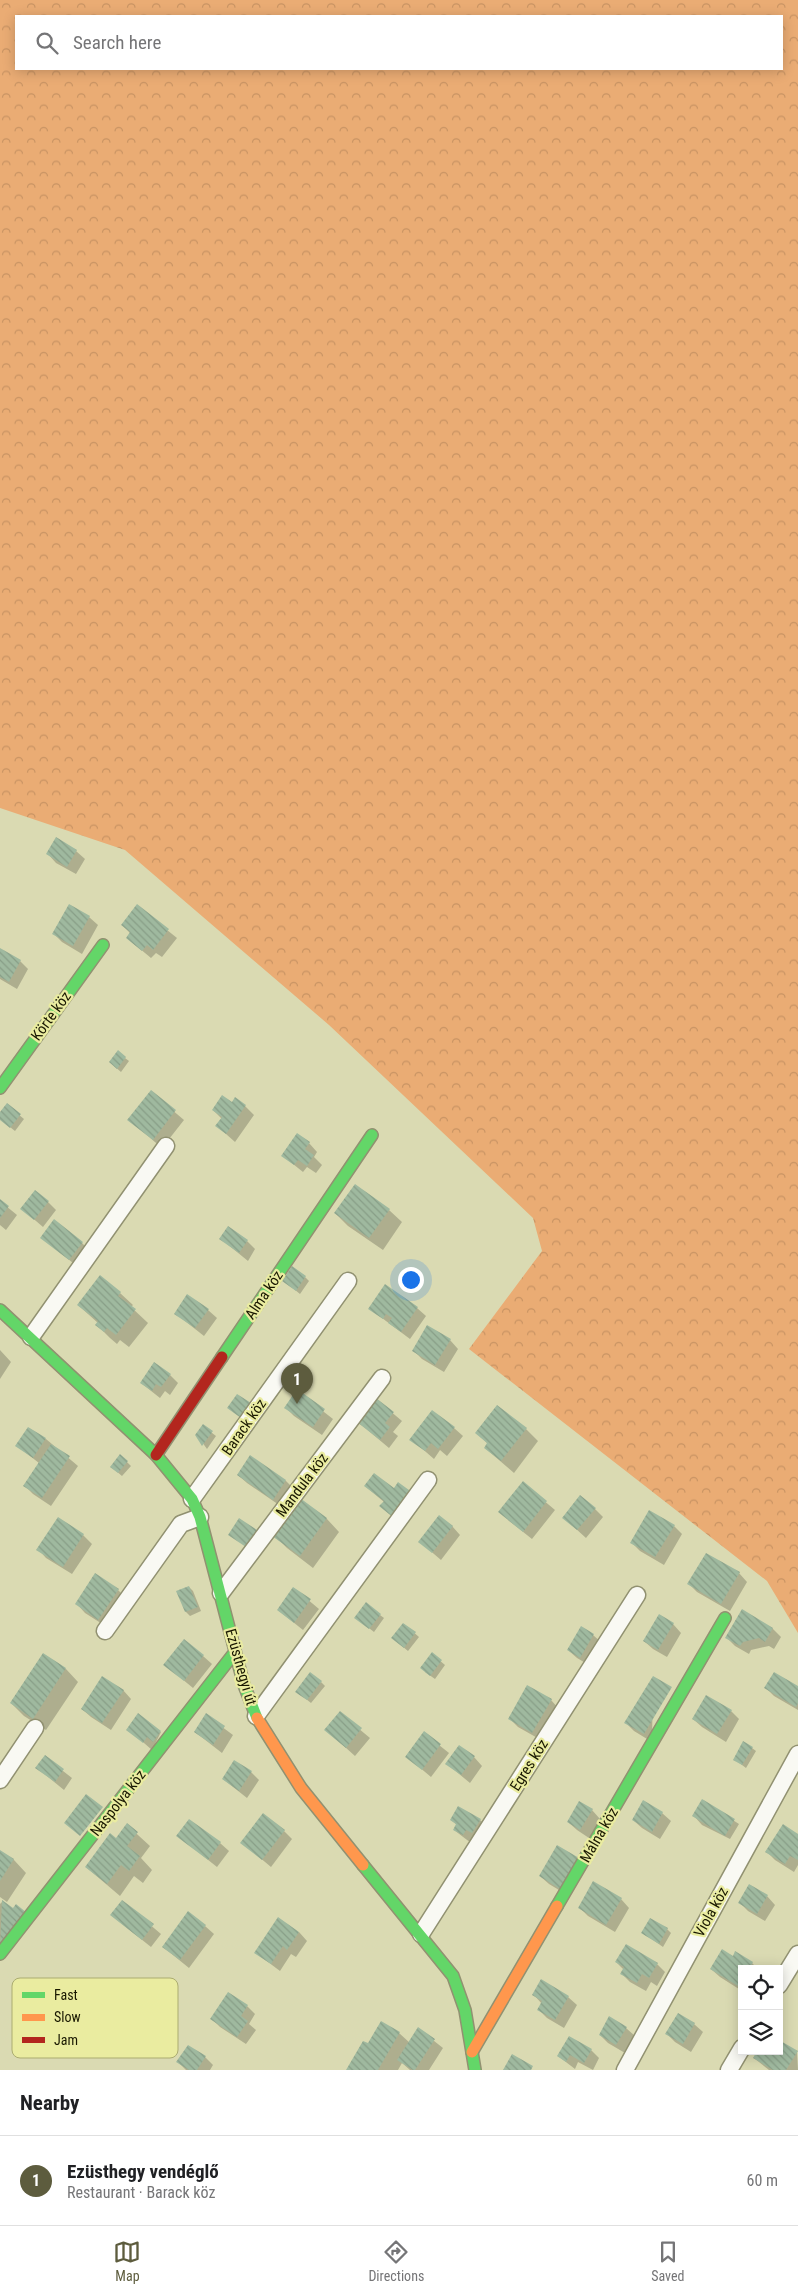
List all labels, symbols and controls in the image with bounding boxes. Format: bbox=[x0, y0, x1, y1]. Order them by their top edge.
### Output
search box bbox=[15, 15, 783, 70]
icon: search bbox=[33, 29, 61, 57]
text: Search here bbox=[73, 31, 161, 54]
street label: Körte köz bbox=[27, 988, 75, 1044]
street label: Alma köz bbox=[241, 1267, 287, 1323]
your location bbox=[398, 1267, 424, 1293]
pin: 1 bbox=[281, 1363, 313, 1404]
street label: Barack köz bbox=[218, 1395, 270, 1459]
street label: Mandula köz bbox=[272, 1450, 332, 1520]
street label: Ezüsthegyi út bbox=[221, 1627, 261, 1707]
street label: Egres köz bbox=[506, 1736, 552, 1794]
street label: Naspolya köz bbox=[87, 1766, 149, 1840]
street label: Málna köz bbox=[576, 1804, 622, 1866]
street label: Viola köz bbox=[690, 1884, 732, 1940]
map controls bbox=[738, 1965, 783, 2055]
button: locate bbox=[738, 1965, 783, 2010]
legend bbox=[12, 1978, 178, 2058]
text: Fast bbox=[54, 1987, 78, 2003]
text: Slow bbox=[54, 2009, 81, 2025]
button: layers bbox=[738, 2010, 783, 2055]
text: Jam bbox=[54, 2032, 78, 2048]
text: Nearby bbox=[20, 2091, 79, 2115]
text: Ezüsthegy vendéglő bbox=[67, 2160, 219, 2183]
text: 1 bbox=[32, 2171, 40, 2190]
text: 60 m bbox=[746, 2171, 778, 2190]
text: Restaurant · Barack köz bbox=[67, 2183, 215, 2202]
tab: Map bbox=[113, 2238, 141, 2284]
tab: Directions bbox=[368, 2238, 424, 2284]
tab: Saved bbox=[651, 2238, 685, 2284]

